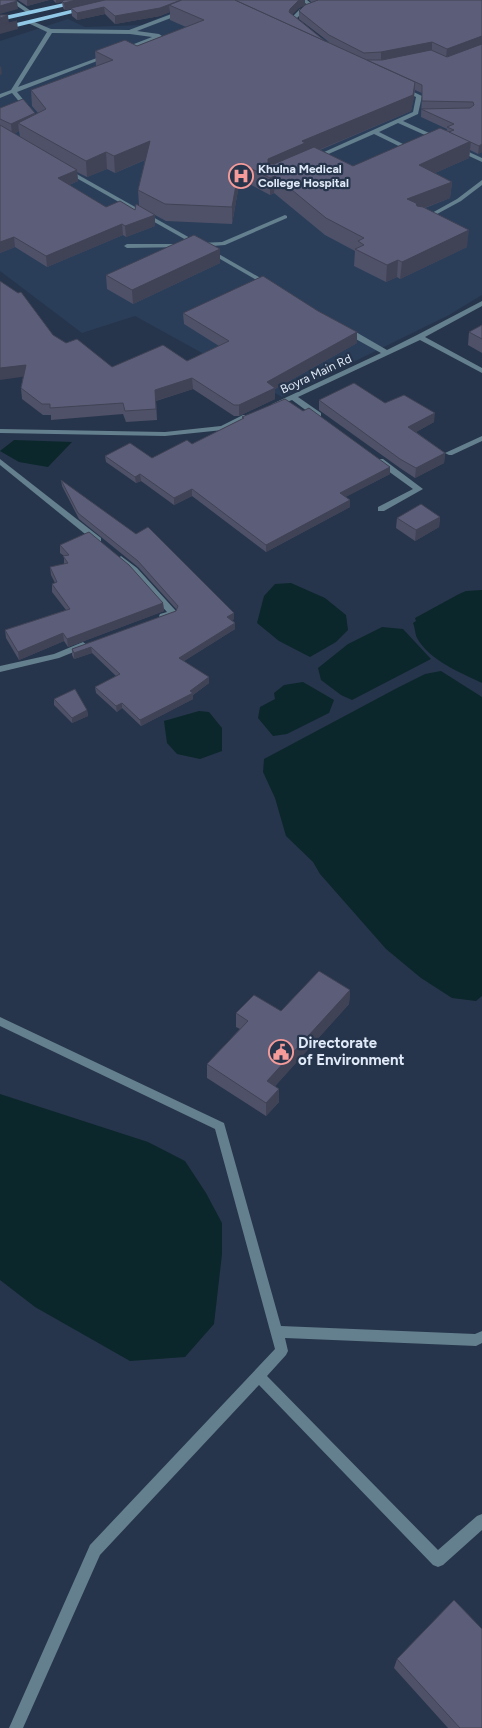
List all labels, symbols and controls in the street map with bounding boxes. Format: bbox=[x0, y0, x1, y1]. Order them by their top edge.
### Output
place label: Khulna Medical College Hospital bbox=[258, 162, 349, 190]
hospital icon: Khulna Medical College Hospital bbox=[228, 163, 254, 189]
street label: Boyra Main Rd bbox=[278, 351, 354, 397]
place label: Directorate of Environment bbox=[298, 1034, 404, 1069]
public building icon: Directorate of Environment bbox=[268, 1039, 294, 1065]

